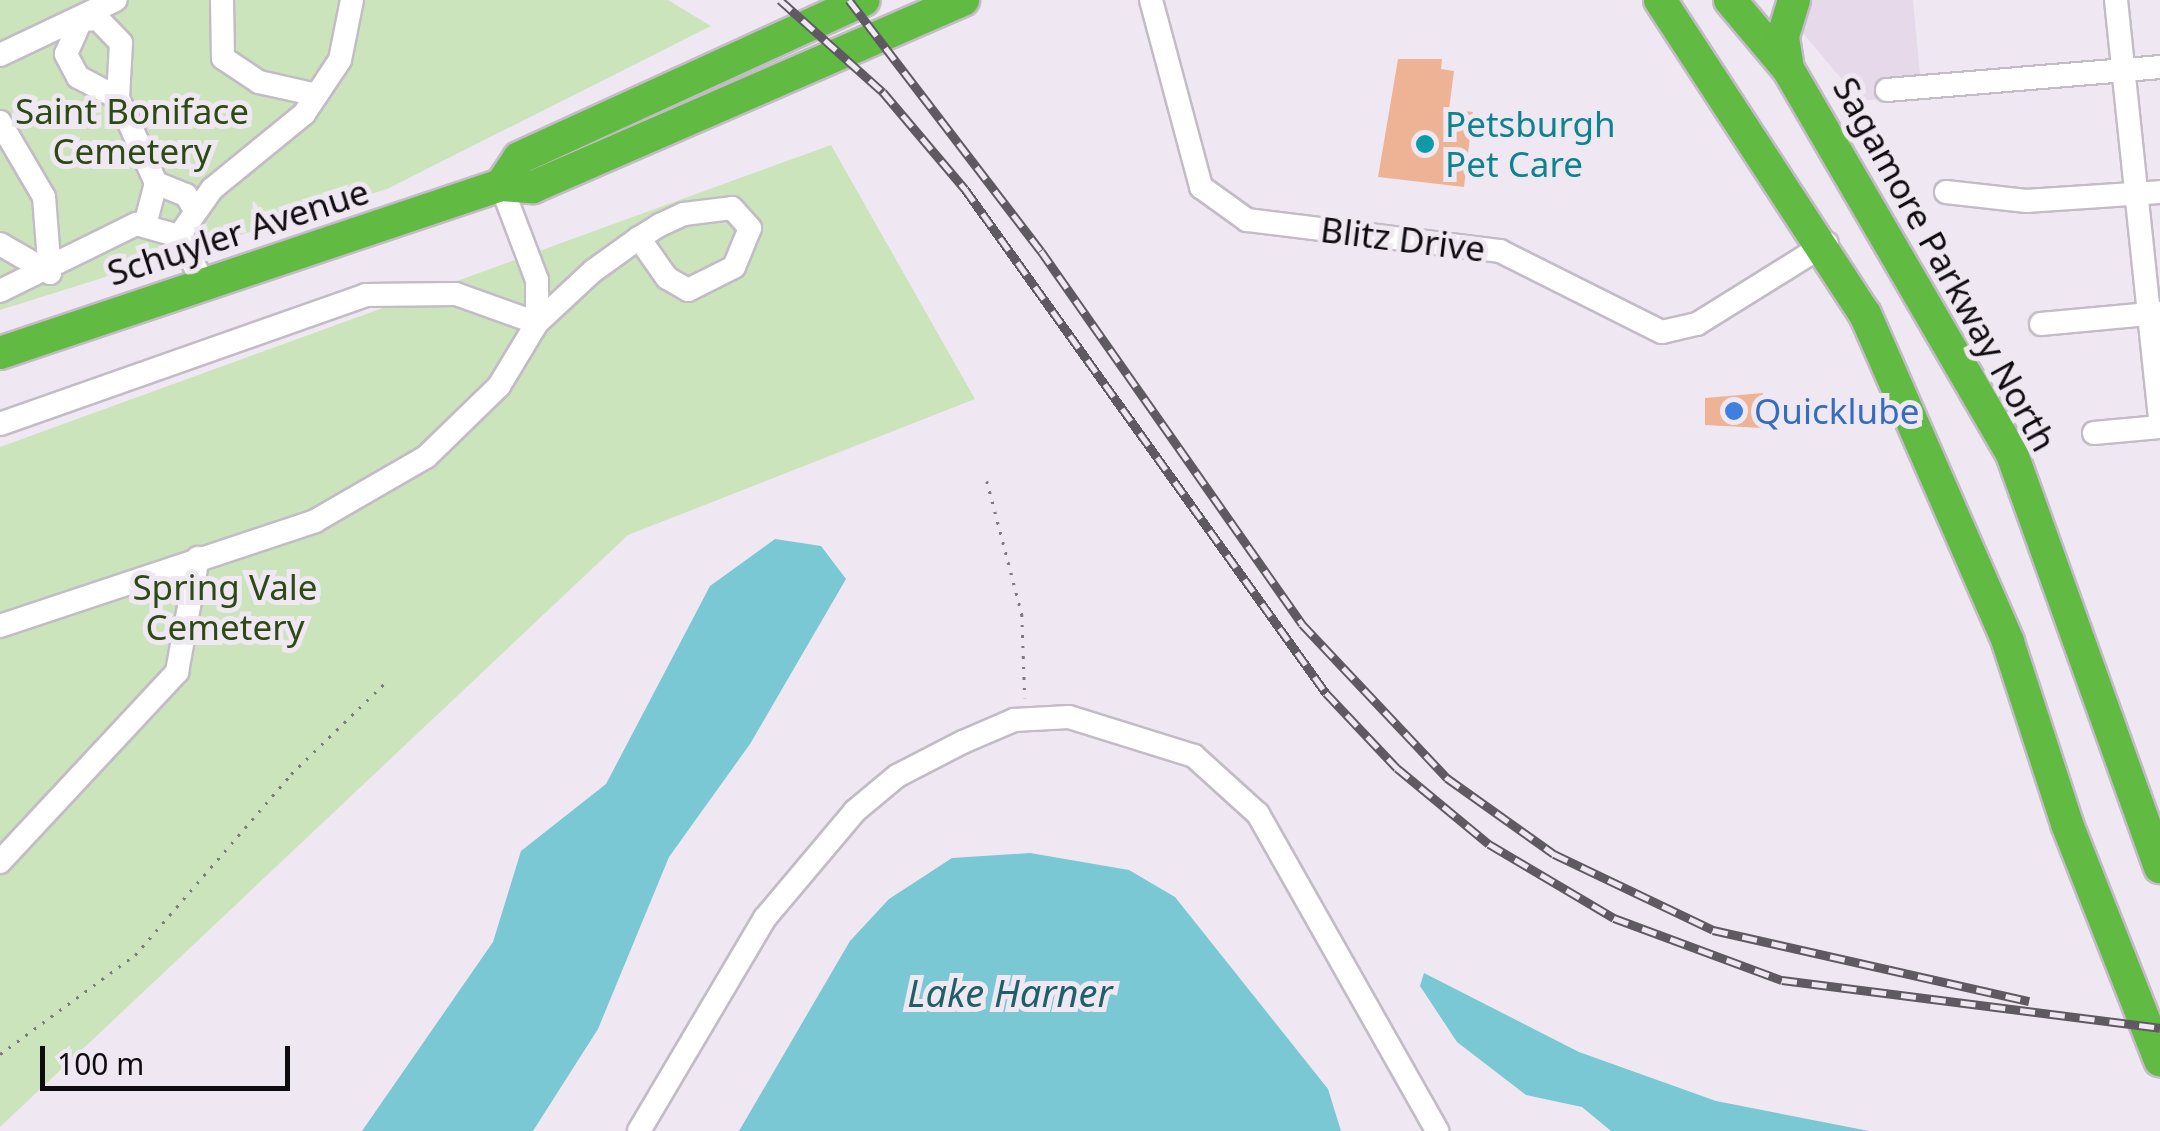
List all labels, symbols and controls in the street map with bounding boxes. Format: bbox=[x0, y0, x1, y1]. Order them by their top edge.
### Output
street label: Sagamore Parkway North bbox=[1825, 70, 2065, 458]
park label: Saint Boniface Cemetery bbox=[15, 90, 249, 172]
place label: Petsburgh Pet Care bbox=[1445, 103, 1616, 185]
marker: Petsburgh Pet Care bbox=[1414, 133, 1436, 155]
street label: Schuyler Avenue bbox=[102, 170, 374, 294]
street label: Blitz Drive bbox=[1318, 208, 1488, 270]
place label: Quicklube bbox=[1754, 390, 1919, 432]
marker: Quicklube bbox=[1723, 400, 1745, 422]
park label: Spring Vale Cemetery bbox=[132, 566, 318, 648]
water label: Lake Harner bbox=[907, 970, 1113, 1016]
scale bar bbox=[45, 1026, 295, 1088]
text: 100 m bbox=[57, 1043, 144, 1084]

